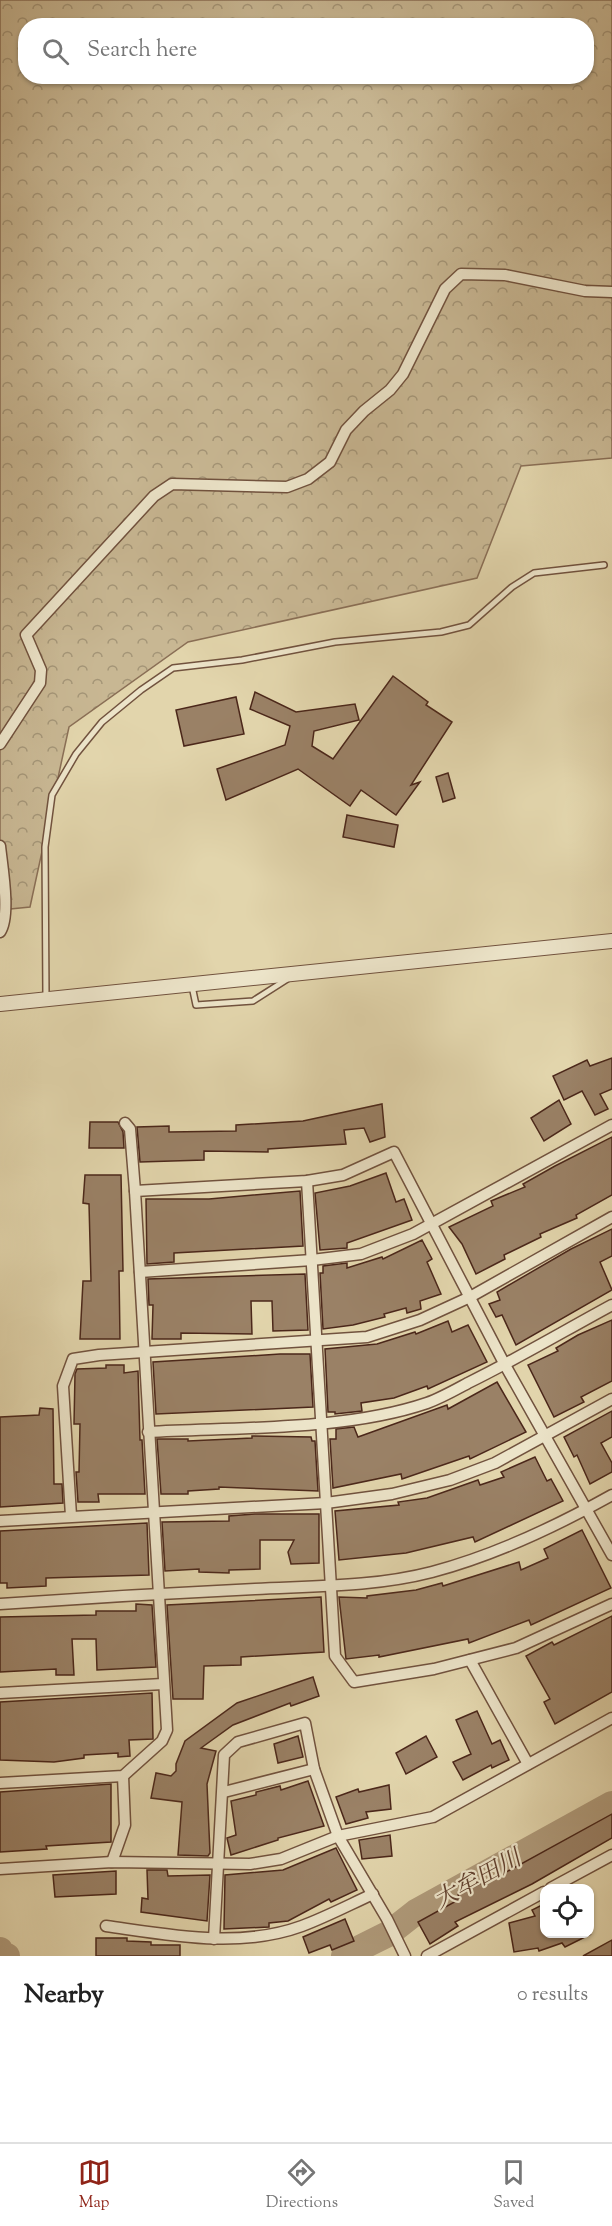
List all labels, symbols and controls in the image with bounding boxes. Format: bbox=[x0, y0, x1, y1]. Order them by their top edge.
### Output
search box bbox=[18, 18, 594, 84]
icon: search bbox=[39, 35, 72, 68]
text: Search here bbox=[87, 35, 197, 67]
water label: 大牟田川 bbox=[428, 1841, 531, 1919]
map controls bbox=[540, 1884, 594, 1938]
button: locate bbox=[540, 1884, 594, 1938]
text: Nearby bbox=[24, 1977, 104, 2014]
text: 0 results bbox=[517, 1981, 588, 2010]
tab: Map bbox=[78, 2156, 111, 2215]
tab: Directions bbox=[266, 2156, 338, 2215]
tab: Saved bbox=[493, 2156, 534, 2215]

